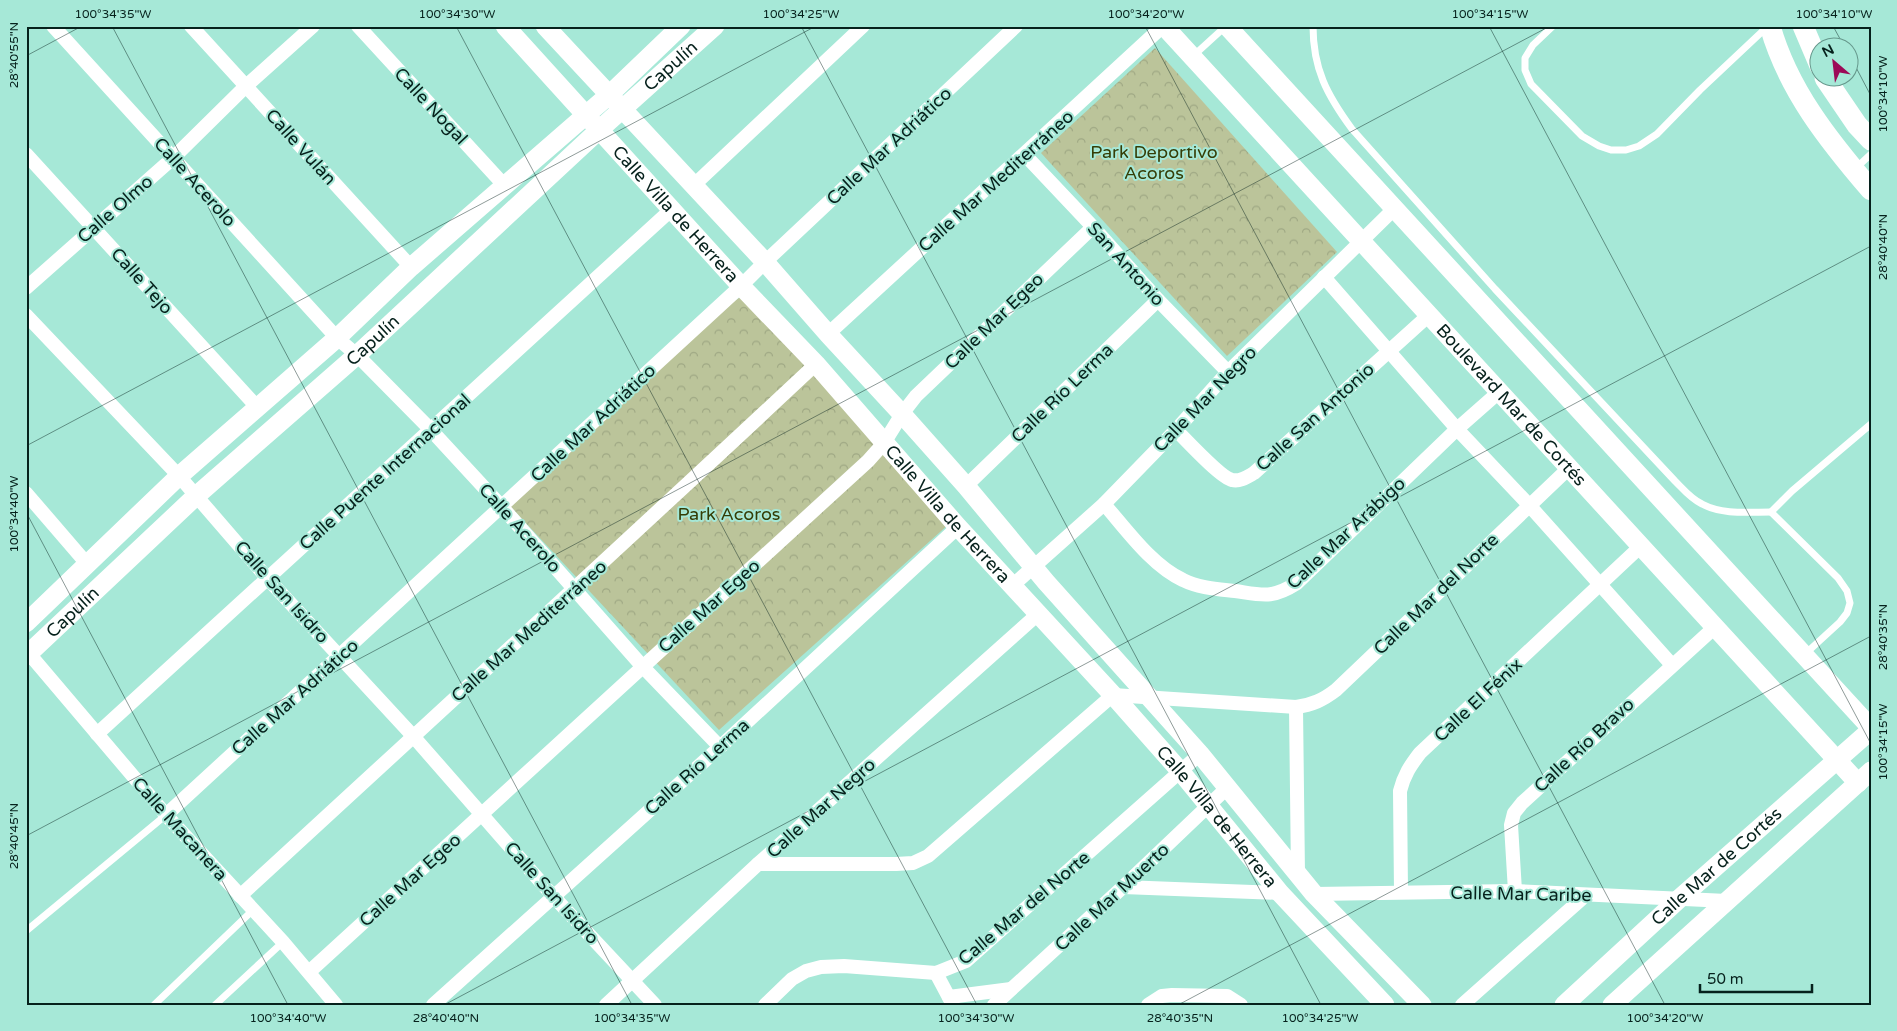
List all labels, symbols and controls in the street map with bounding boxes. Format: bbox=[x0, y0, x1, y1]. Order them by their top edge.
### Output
text: 100°34'35"W bbox=[74, 7, 152, 21]
text: 100°34'30"W bbox=[418, 7, 496, 21]
text: 100°34'25"W bbox=[762, 7, 840, 21]
text: 100°34'20"W bbox=[1107, 7, 1185, 21]
text: 100°34'15"W bbox=[1451, 7, 1529, 21]
text: 100°34'10"W bbox=[1795, 7, 1873, 21]
text: 28°40'55"N bbox=[7, 22, 21, 88]
street label: Capulín bbox=[639, 36, 702, 96]
north arrow bbox=[1810, 38, 1860, 88]
text: N bbox=[1819, 41, 1837, 61]
text: 100°34'10"W bbox=[1876, 55, 1890, 133]
street label: Calle Nogal bbox=[390, 63, 472, 149]
street label: Calle Mar Adriático bbox=[822, 82, 956, 210]
street label: Calle Vulán bbox=[261, 104, 341, 190]
street label: Calle Mar Mediterráneo bbox=[914, 105, 1078, 257]
street label: Calle Acerolo bbox=[149, 133, 241, 231]
street label: Calle Villa de Herrera bbox=[608, 141, 744, 287]
park label: Park Deportivo Acoros bbox=[1090, 141, 1218, 184]
street label: Calle Olmo bbox=[73, 170, 157, 248]
text: 28°40'40"N bbox=[1876, 214, 1890, 280]
street label: San Antonio bbox=[1083, 218, 1169, 310]
street label: Calle Tejo bbox=[106, 243, 178, 319]
street label: Calle Mar Egeo bbox=[940, 268, 1048, 374]
street label: Capulín bbox=[342, 310, 404, 370]
street label: Boulevard Mar de Cortés bbox=[1432, 319, 1591, 491]
street label: Calle Río Lerma bbox=[1006, 339, 1118, 447]
street label: Calle Mar Negro bbox=[1149, 341, 1261, 457]
street label: Calle San Antonio bbox=[1251, 358, 1379, 476]
street label: Calle Mar Adriático bbox=[526, 359, 660, 487]
street label: Calle Puente Internacional bbox=[295, 389, 475, 555]
street label: Calle Villa de Herrera bbox=[881, 440, 1015, 588]
street label: Calle Mar Arábigo bbox=[1282, 472, 1410, 594]
text: 100°34'40"W bbox=[7, 475, 21, 553]
street label: Calle Acerolo bbox=[474, 479, 566, 577]
park label: Park Acoros bbox=[677, 503, 781, 525]
street label: Calle Mar del Norte bbox=[1369, 529, 1503, 659]
street label: Calle San Isidro bbox=[230, 536, 334, 648]
street label: Calle Mar Mediterráneo bbox=[447, 555, 611, 707]
street label: Calle Mar Egeo bbox=[654, 555, 764, 657]
street label: Capulín bbox=[41, 582, 104, 642]
text: 28°40'35"N bbox=[1876, 604, 1890, 670]
street label: Calle Mar Adriático bbox=[227, 634, 363, 760]
street label: Calle El Fénix bbox=[1429, 654, 1527, 746]
street label: Calle Río Bravo bbox=[1529, 693, 1639, 797]
text: 100°34'15"W bbox=[1876, 703, 1890, 781]
street label: Calle Río Lerma bbox=[640, 714, 754, 820]
street label: Calle Villa de Herrera bbox=[1152, 741, 1282, 892]
street label: Calle Mar Negro bbox=[762, 753, 880, 863]
street label: Calle Macanera bbox=[128, 773, 232, 885]
text: 28°40'45"N bbox=[7, 803, 21, 869]
street label: Calle Mar de Cortés bbox=[1646, 803, 1786, 930]
street label: Calle Mar Egeo bbox=[355, 829, 465, 931]
street label: Calle San Isidro bbox=[500, 837, 604, 949]
street label: Calle Mar Muerto bbox=[1050, 838, 1174, 956]
street label: Calle Mar del Norte bbox=[954, 846, 1094, 970]
street label: Calle Mar Caribe bbox=[1450, 882, 1592, 906]
scale bar bbox=[1700, 961, 1812, 993]
text: 50 m bbox=[1707, 970, 1744, 988]
text: 100°34'40"W bbox=[249, 1011, 327, 1025]
text: 28°40'40"N bbox=[413, 1011, 479, 1025]
text: 100°34'35"W bbox=[593, 1011, 671, 1025]
text: 100°34'30"W bbox=[937, 1011, 1015, 1025]
text: 28°40'35"N bbox=[1147, 1011, 1213, 1025]
text: 100°34'25"W bbox=[1281, 1011, 1359, 1025]
text: 100°34'20"W bbox=[1626, 1011, 1704, 1025]

